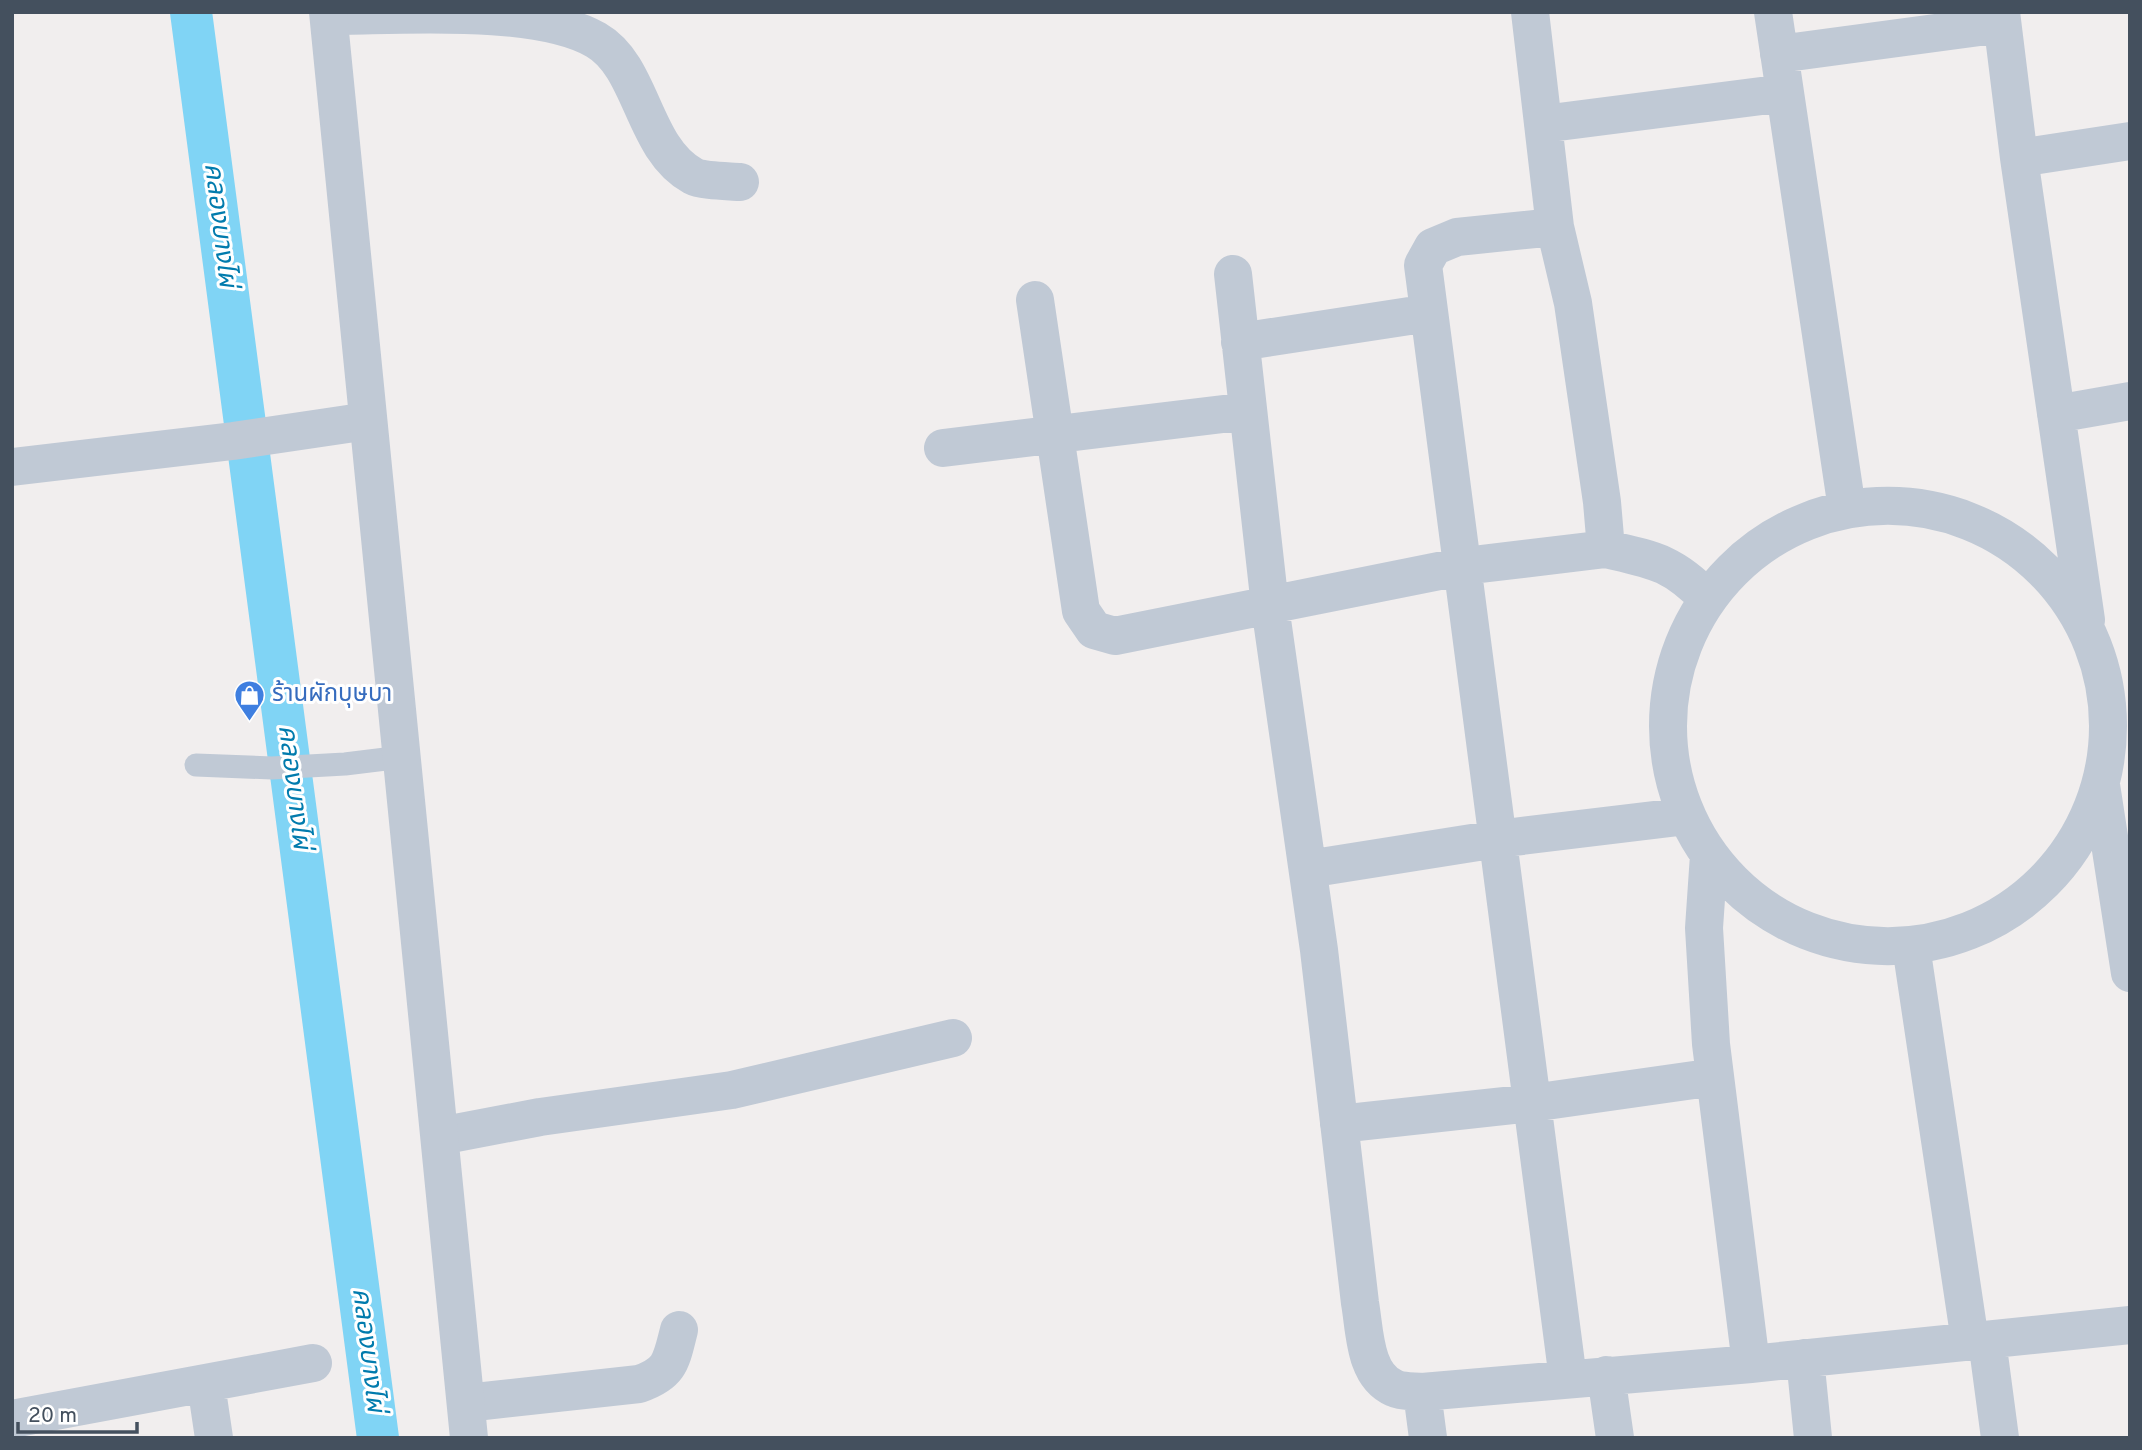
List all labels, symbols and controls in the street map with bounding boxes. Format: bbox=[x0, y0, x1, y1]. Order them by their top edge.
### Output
water label: คลองบางไผ่ bbox=[195, 161, 243, 293]
shop icon: ร้านผักบุษบา bbox=[232, 678, 266, 722]
place label: ร้านผักบุษบา bbox=[272, 680, 392, 710]
water label: คลองบางไผ่ bbox=[269, 723, 317, 855]
water label: คลองบางไผ่ bbox=[343, 1286, 391, 1418]
scale bar bbox=[18, 1390, 136, 1434]
text: 20 m bbox=[28, 1403, 77, 1430]

